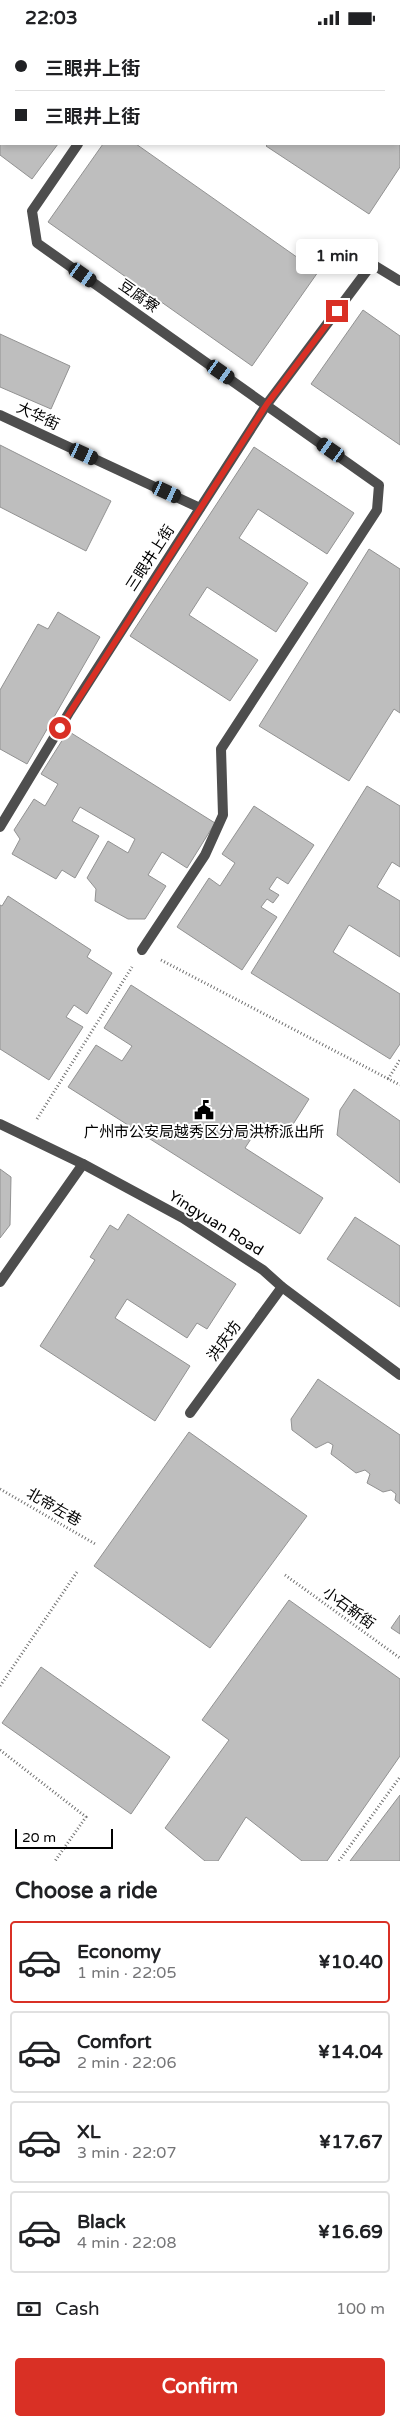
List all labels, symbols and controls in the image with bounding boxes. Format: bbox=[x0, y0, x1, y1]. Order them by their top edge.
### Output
text: 22:03 bbox=[25, 7, 78, 29]
text: 三眼井上街 bbox=[45, 58, 140, 80]
text: 三眼井上街 bbox=[45, 106, 140, 128]
callout: 1 min bbox=[296, 239, 378, 273]
text: 1 min bbox=[316, 246, 358, 266]
car bbox=[66, 260, 99, 290]
street label: 豆腐寮 bbox=[115, 276, 163, 316]
route end bbox=[326, 300, 348, 322]
car bbox=[204, 357, 237, 387]
street label: 大华街 bbox=[14, 398, 62, 434]
car bbox=[314, 435, 347, 465]
car bbox=[67, 441, 100, 467]
car bbox=[150, 479, 183, 505]
street label: 三眼井上街 bbox=[122, 522, 178, 594]
route start bbox=[49, 717, 71, 739]
public building icon: 广州市公安局越秀区分局洪桥派出所 bbox=[193, 1099, 215, 1121]
place label: 广州市公安局越秀区分局洪桥派出所 bbox=[84, 1123, 324, 1141]
street label: Yingyuan Road bbox=[165, 1187, 267, 1259]
street label: 洪庆坊 bbox=[203, 1318, 245, 1364]
street label: 北帝左巷 bbox=[24, 1484, 84, 1530]
street label: 小石新街 bbox=[319, 1583, 379, 1633]
scale bar bbox=[15, 1826, 112, 1849]
text: 20 m bbox=[22, 1829, 56, 1846]
text: Choose a ride bbox=[15, 1878, 158, 1904]
icon: car bbox=[17, 1940, 62, 1985]
text: Economy bbox=[77, 1941, 161, 1963]
text: ¥10.40 bbox=[318, 1951, 383, 1973]
text: 1 min · 22:05 bbox=[77, 1963, 176, 1983]
icon: car bbox=[17, 2030, 62, 2075]
text: Comfort bbox=[77, 2031, 151, 2053]
text: ¥14.04 bbox=[318, 2041, 383, 2063]
text: 2 min · 22:06 bbox=[77, 2053, 176, 2073]
icon: car bbox=[17, 2120, 62, 2165]
text: XL bbox=[77, 2121, 101, 2143]
text: ¥17.67 bbox=[319, 2131, 383, 2153]
text: 3 min · 22:07 bbox=[77, 2143, 176, 2163]
icon: car bbox=[17, 2210, 62, 2255]
text: Black bbox=[77, 2211, 126, 2233]
text: ¥16.69 bbox=[318, 2221, 383, 2243]
text: 4 min · 22:08 bbox=[77, 2233, 176, 2253]
icon: cash bbox=[15, 2295, 43, 2323]
text: Cash bbox=[55, 2298, 100, 2320]
text: 100 m bbox=[336, 2299, 385, 2319]
button: Confirm bbox=[15, 2358, 385, 2416]

